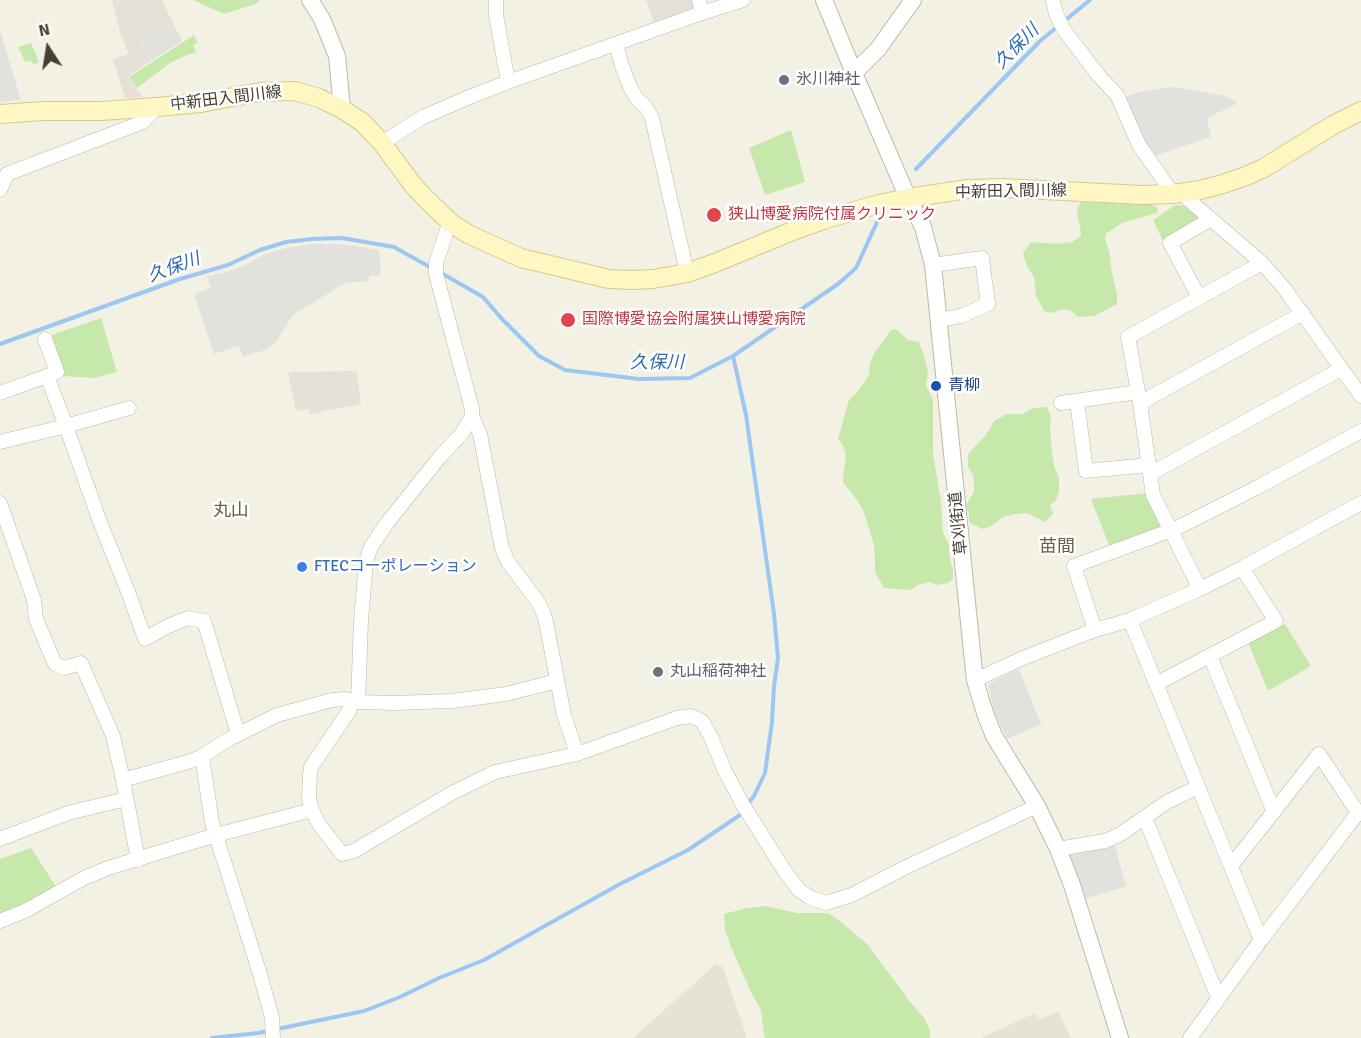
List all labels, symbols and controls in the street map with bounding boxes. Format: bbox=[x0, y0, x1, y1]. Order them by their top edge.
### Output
north arrow bbox=[18, 18, 78, 78]
text: N bbox=[37, 19, 52, 41]
water label: 久保川 bbox=[990, 20, 1044, 74]
place label: 氷川神社 bbox=[796, 70, 860, 90]
marker: 氷川神社 bbox=[777, 73, 791, 87]
street label: 中新田入間川線 bbox=[169, 83, 283, 115]
street label: 中新田入間川線 bbox=[955, 181, 1067, 203]
place label: 狭山博愛病院付属クリニック bbox=[728, 205, 936, 225]
marker: 狭山博愛病院付属クリニック bbox=[705, 206, 723, 224]
water label: 久保川 bbox=[145, 249, 203, 287]
place label: 国際博愛協会附属狭山博愛病院 bbox=[582, 310, 806, 330]
marker: 国際博愛協会附属狭山博愛病院 bbox=[559, 311, 577, 329]
water label: 久保川 bbox=[630, 352, 684, 374]
place label: 青柳 bbox=[948, 376, 980, 396]
marker: 青柳 bbox=[929, 379, 943, 393]
street label: 草刈街道 bbox=[946, 490, 972, 556]
district label: 丸山 bbox=[213, 500, 249, 522]
district label: 苗間 bbox=[1039, 536, 1075, 558]
place label: FTECコーポレーション bbox=[314, 557, 477, 577]
marker: FTECコーポレーション bbox=[295, 560, 309, 574]
place label: 丸山稲荷神社 bbox=[670, 662, 766, 682]
marker: 丸山稲荷神社 bbox=[651, 665, 665, 679]

